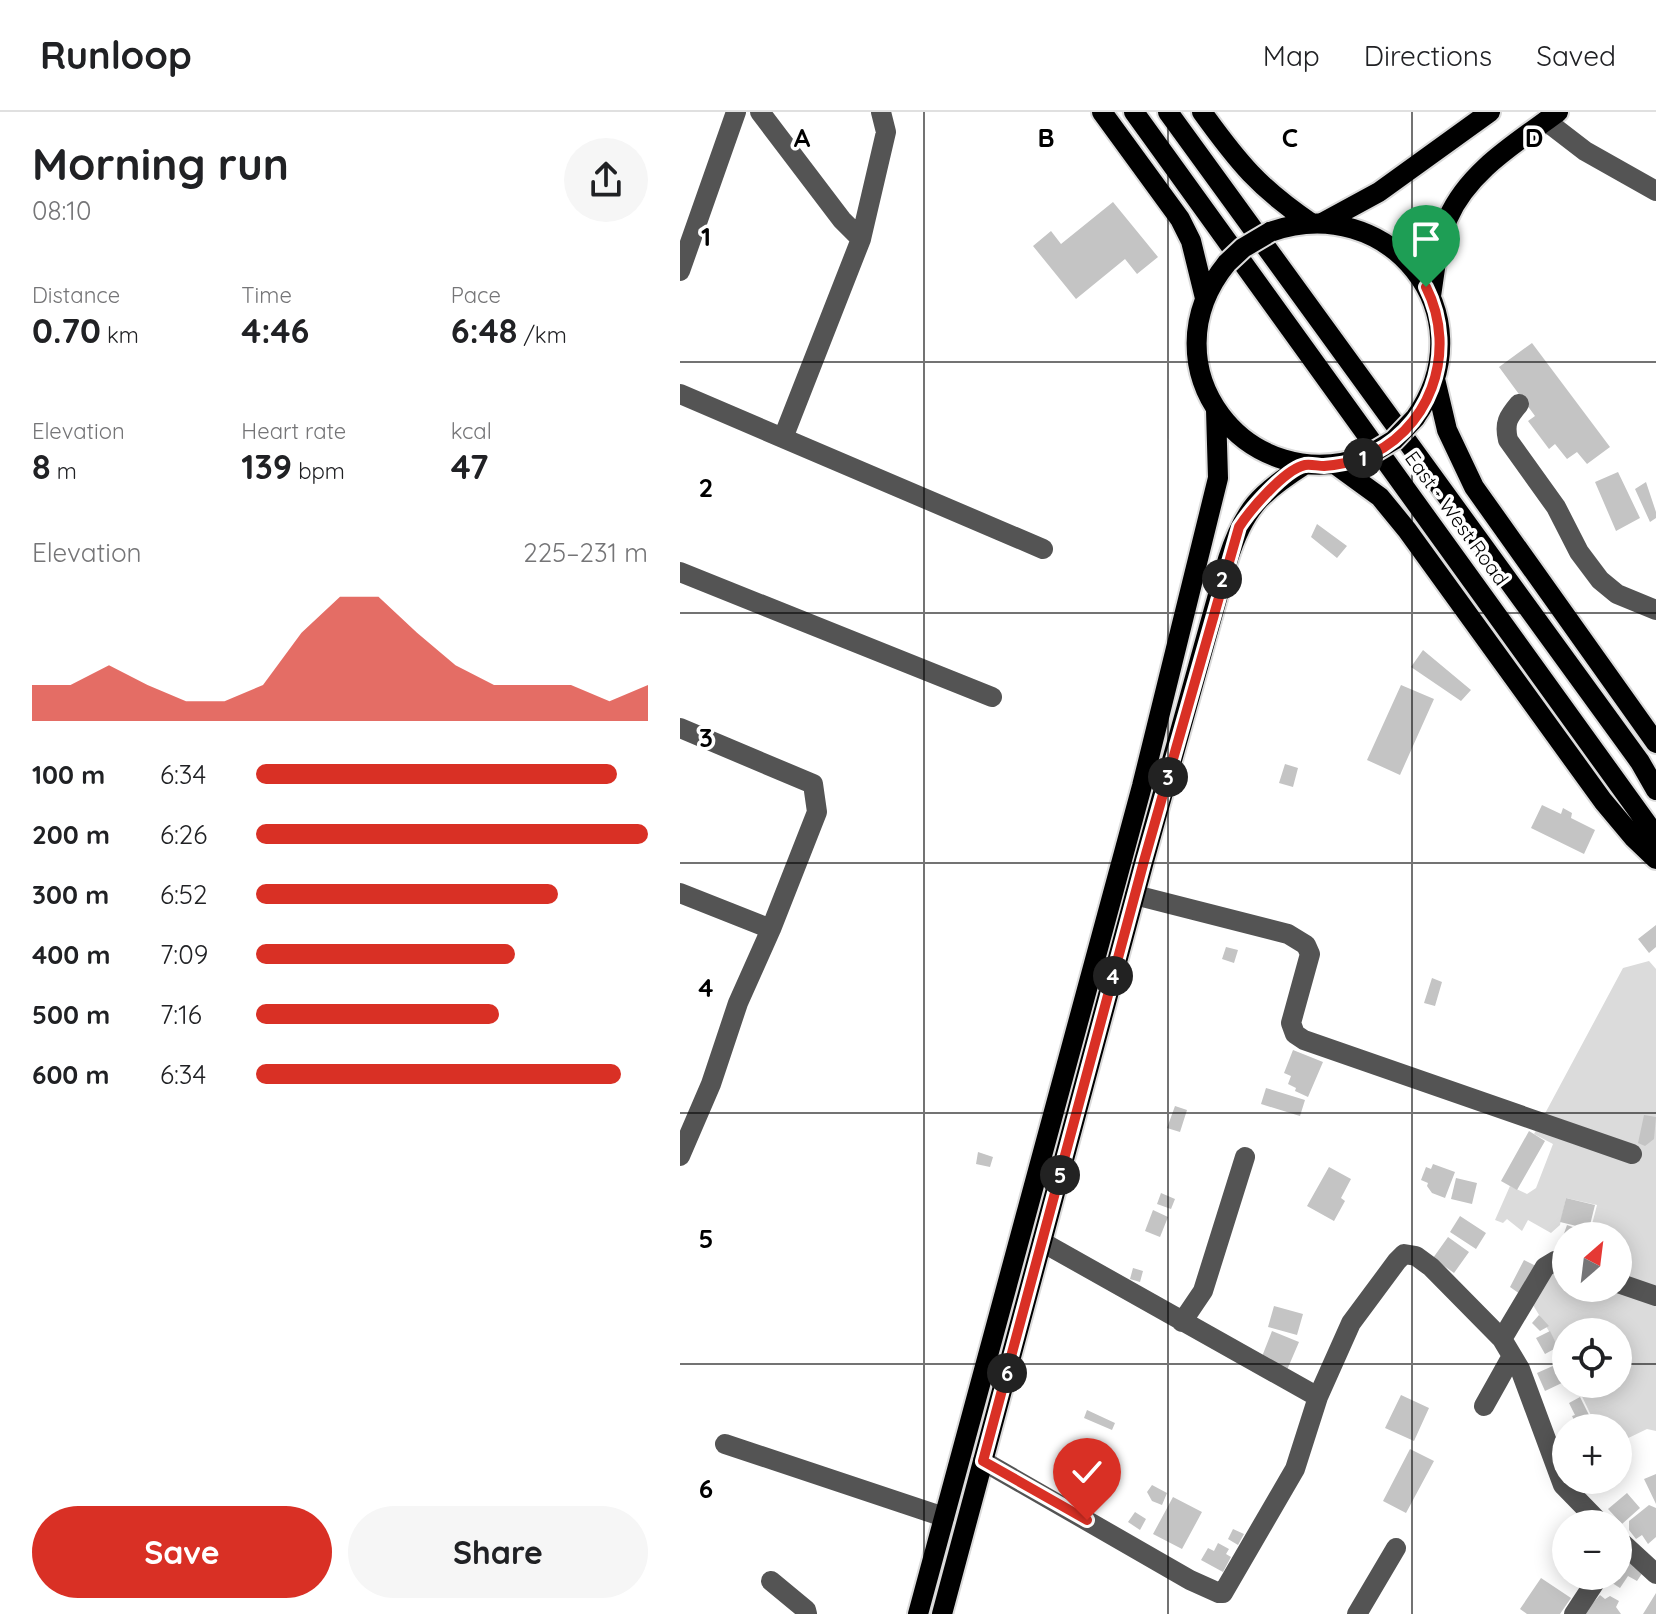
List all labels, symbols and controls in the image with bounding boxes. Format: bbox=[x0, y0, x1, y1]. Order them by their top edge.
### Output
text: Runloop bbox=[40, 31, 192, 79]
text: Map bbox=[1263, 38, 1320, 73]
text: Directions bbox=[1364, 38, 1492, 73]
text: Saved bbox=[1536, 38, 1616, 73]
text: A bbox=[794, 121, 811, 154]
text: B bbox=[1037, 121, 1055, 154]
text: C bbox=[1282, 121, 1298, 154]
text: D bbox=[1525, 121, 1543, 154]
text: Morning run bbox=[32, 136, 289, 191]
button: share bbox=[564, 138, 648, 222]
text: 08:10 bbox=[32, 194, 91, 227]
pin bbox=[1392, 205, 1460, 287]
icon: arrive bbox=[1404, 217, 1448, 261]
text: 1 bbox=[701, 220, 711, 253]
text: Distance bbox=[32, 281, 120, 309]
text: Time bbox=[241, 281, 292, 309]
text: Pace bbox=[451, 281, 501, 309]
text: 0.70 bbox=[32, 309, 101, 352]
text: 4:46 bbox=[241, 309, 309, 352]
text: 6:48 bbox=[451, 309, 517, 352]
text: km bbox=[101, 321, 139, 349]
text: /km bbox=[517, 321, 567, 349]
text: Elevation bbox=[32, 417, 125, 445]
text: Heart rate bbox=[241, 417, 346, 445]
text: kcal bbox=[451, 417, 492, 445]
pin: 1 bbox=[1343, 438, 1383, 478]
text: 1 bbox=[1359, 444, 1367, 472]
text: 8 bbox=[32, 445, 51, 488]
text: 139 bbox=[241, 445, 292, 488]
text: 47 bbox=[451, 445, 488, 488]
street label: East - West Road bbox=[1400, 446, 1514, 590]
text: m bbox=[51, 457, 77, 485]
text: bpm bbox=[292, 457, 345, 485]
text: 2 bbox=[699, 471, 713, 504]
text: Elevation bbox=[32, 536, 142, 569]
text: 225–231 m bbox=[523, 536, 648, 569]
pin: 2 bbox=[1202, 559, 1242, 599]
text: 2 bbox=[1216, 565, 1228, 593]
text: 3 bbox=[699, 721, 713, 754]
pin: 3 bbox=[1148, 757, 1188, 797]
text: 100 m bbox=[32, 758, 105, 791]
text: 6:34 bbox=[160, 758, 206, 791]
text: 3 bbox=[1162, 763, 1174, 791]
text: 200 m bbox=[32, 818, 110, 851]
text: 6:26 bbox=[160, 818, 207, 851]
text: 300 m bbox=[32, 878, 109, 911]
text: 6:52 bbox=[160, 878, 207, 911]
text: 400 m bbox=[32, 938, 110, 971]
text: 7:09 bbox=[160, 938, 208, 971]
pin: 4 bbox=[1093, 956, 1133, 996]
text: 4 bbox=[1107, 962, 1119, 990]
text: 4 bbox=[698, 971, 714, 1004]
text: 500 m bbox=[32, 998, 110, 1031]
text: 7:16 bbox=[160, 998, 202, 1031]
text: 600 m bbox=[32, 1058, 110, 1091]
text: 6:34 bbox=[160, 1058, 206, 1091]
pin: 5 bbox=[1040, 1155, 1080, 1195]
text: 5 bbox=[1054, 1161, 1066, 1189]
text: 5 bbox=[699, 1222, 713, 1255]
north arrow bbox=[1552, 1222, 1632, 1302]
map controls bbox=[1552, 1222, 1632, 1590]
button: locate bbox=[1552, 1318, 1632, 1398]
pin: 6 bbox=[987, 1353, 1027, 1393]
text: 6 bbox=[1001, 1359, 1013, 1387]
button: + bbox=[1552, 1414, 1632, 1494]
pin bbox=[1053, 1438, 1121, 1520]
icon: check bbox=[1065, 1450, 1109, 1494]
text: 6 bbox=[699, 1472, 713, 1505]
button: Save bbox=[32, 1506, 332, 1598]
button: Share bbox=[348, 1506, 648, 1598]
button: − bbox=[1552, 1510, 1632, 1590]

